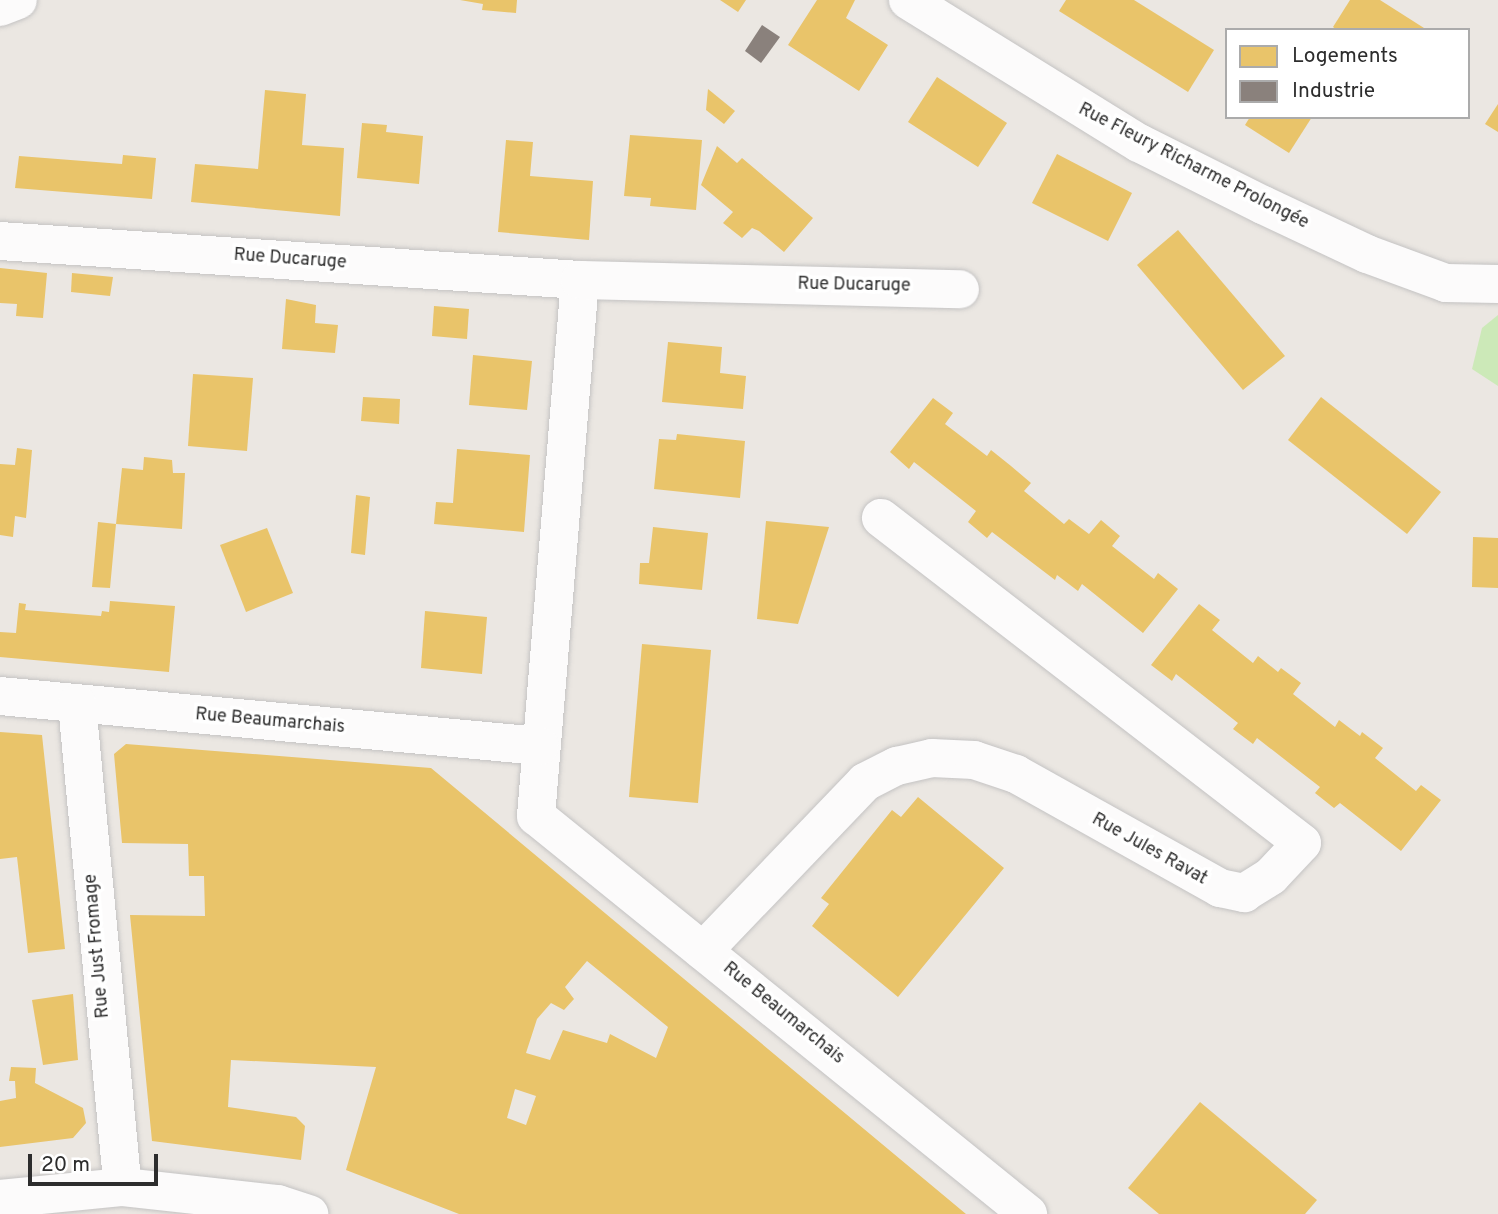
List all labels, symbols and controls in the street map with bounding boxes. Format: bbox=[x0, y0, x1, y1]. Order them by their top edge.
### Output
legend bbox=[1225, 28, 1470, 119]
text: Logements bbox=[1292, 43, 1398, 70]
text: Industrie bbox=[1292, 78, 1375, 105]
street label: Rue Fleury Richarme Prolongée bbox=[1074, 99, 1312, 235]
street label: Rue Ducaruge bbox=[233, 245, 347, 275]
street label: Rue Ducaruge bbox=[797, 274, 911, 298]
street label: Rue Beaumarchais bbox=[194, 705, 346, 739]
street label: Rue Jules Ravat bbox=[1088, 809, 1210, 891]
street label: Rue Just Fromage bbox=[81, 873, 115, 1019]
street label: Rue Beaumarchais bbox=[718, 958, 848, 1070]
scale bar bbox=[32, 1140, 161, 1184]
text: 20 m bbox=[41, 1152, 90, 1179]

